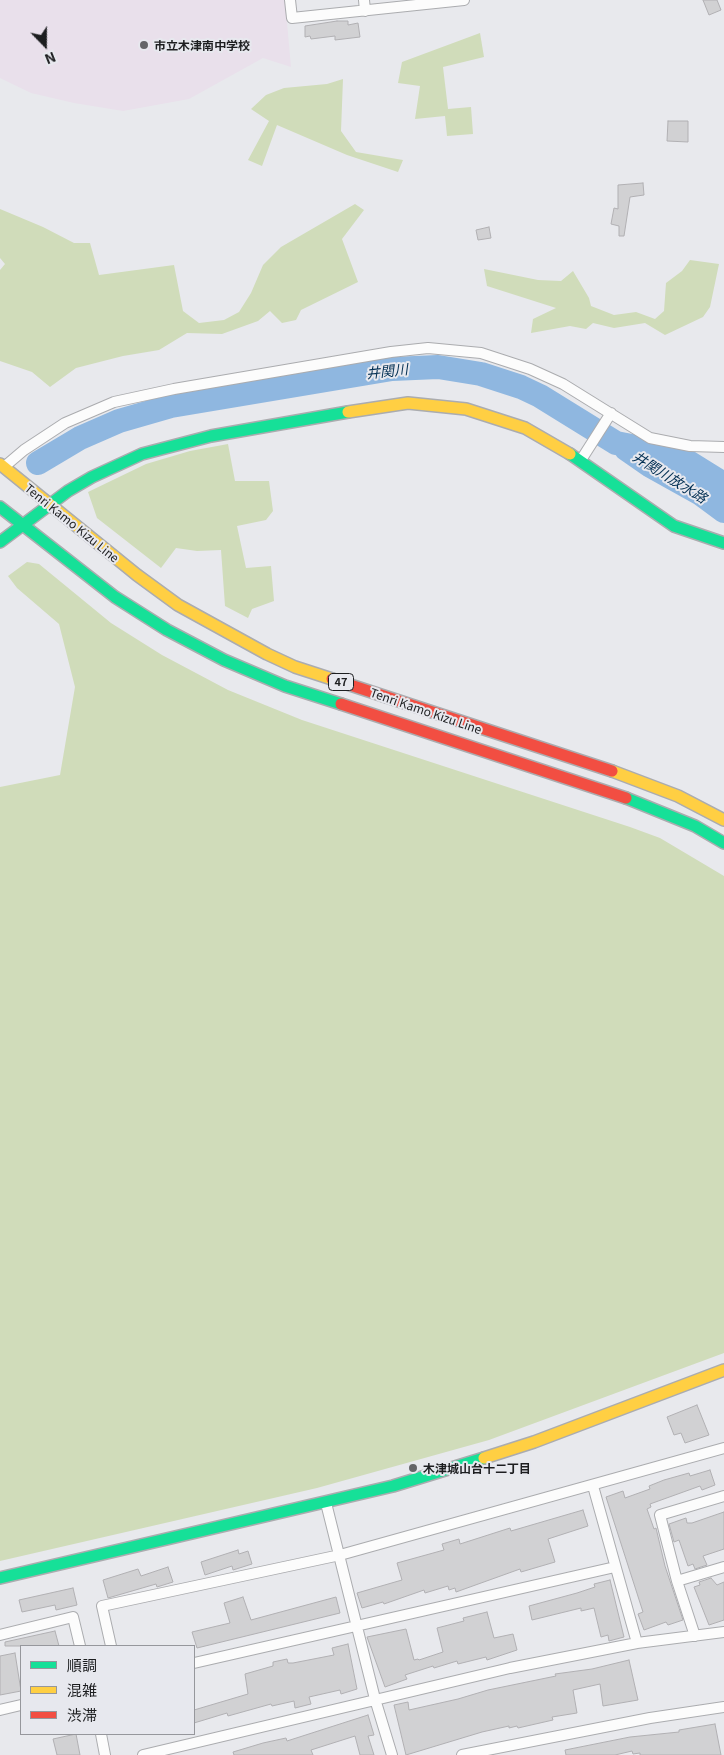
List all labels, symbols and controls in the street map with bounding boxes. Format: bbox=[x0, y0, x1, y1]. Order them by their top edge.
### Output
north arrow bbox=[20, 20, 70, 70]
place label: 市立木津南中学校 bbox=[154, 38, 250, 52]
marker: 市立木津南中学校 bbox=[138, 39, 150, 51]
text: N bbox=[42, 48, 59, 70]
water label: 井関川 bbox=[365, 360, 409, 382]
water label: 井関川放水路 bbox=[630, 448, 710, 506]
street label: Tenri Kamo Kizu Line bbox=[22, 481, 122, 565]
road number: 47 bbox=[328, 674, 354, 690]
street label: Tenri Kamo Kizu Line bbox=[368, 685, 484, 737]
place label: 木津城山台十二丁目 bbox=[423, 1461, 531, 1475]
marker: 木津城山台十二丁目 bbox=[407, 1462, 419, 1474]
legend bbox=[20, 1645, 195, 1735]
text: 順調 bbox=[67, 1654, 97, 1675]
text: 混雑 bbox=[67, 1679, 97, 1700]
text: 渋滞 bbox=[67, 1704, 97, 1725]

